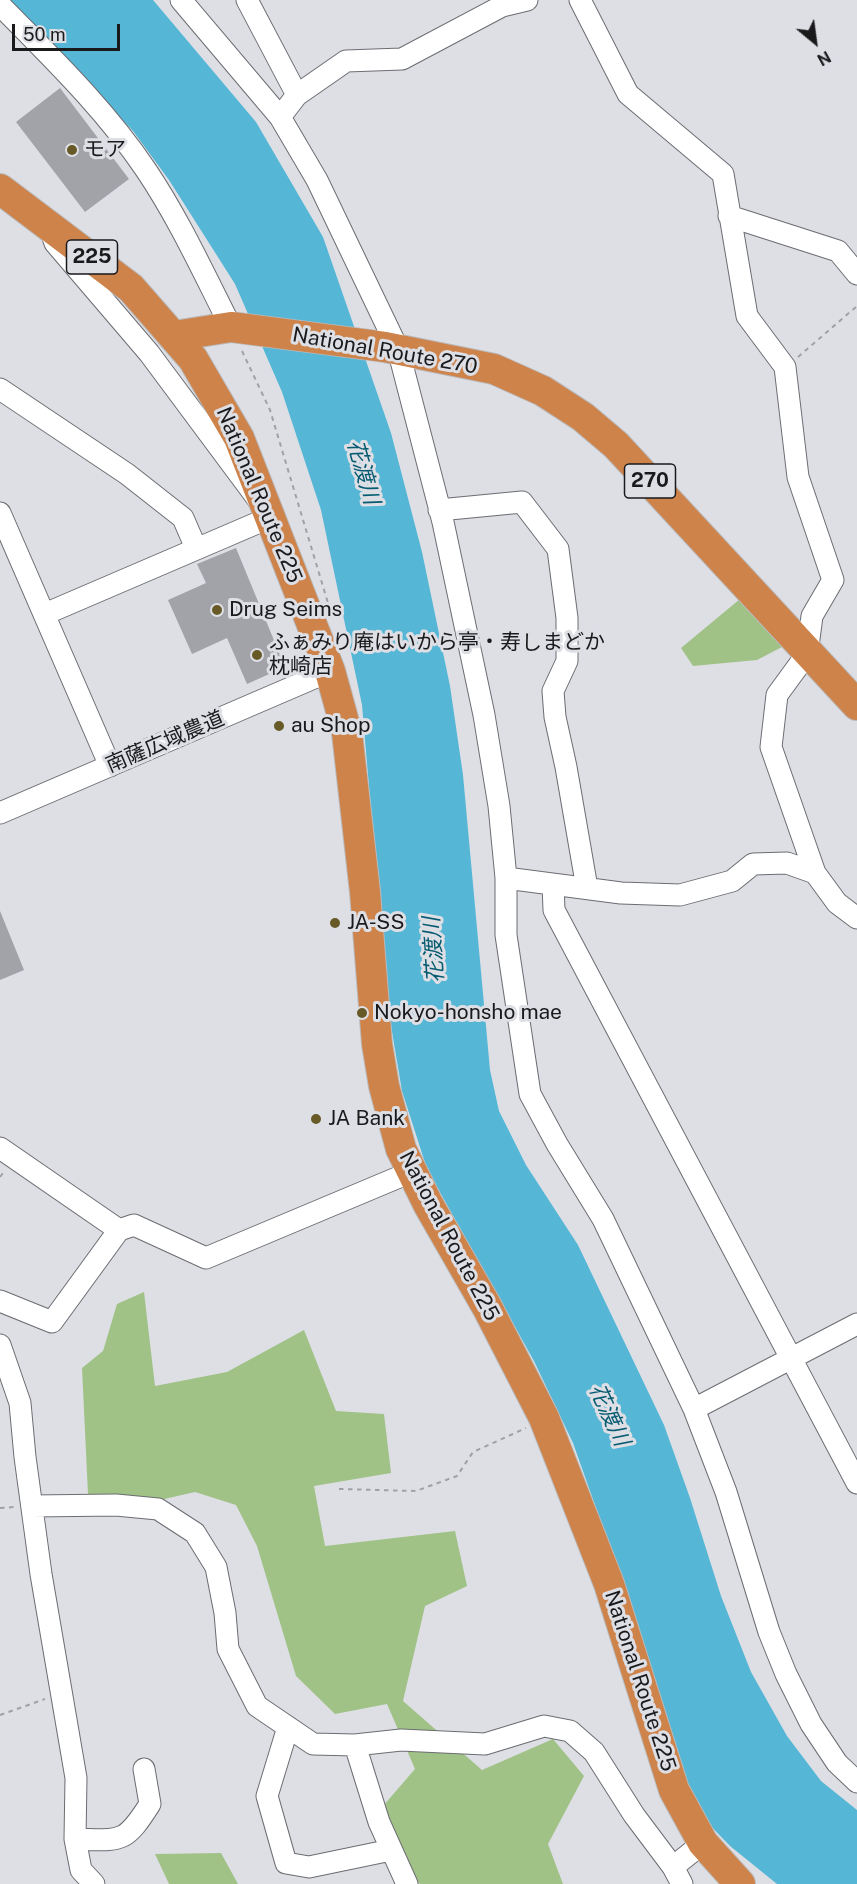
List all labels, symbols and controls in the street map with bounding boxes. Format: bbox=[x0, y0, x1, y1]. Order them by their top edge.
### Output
scale bar bbox=[15, 12, 123, 50]
north arrow bbox=[785, 12, 845, 72]
text: 50 m bbox=[23, 24, 66, 45]
text: N bbox=[814, 47, 834, 70]
place label: モア bbox=[84, 137, 126, 163]
marker: モア bbox=[65, 143, 79, 157]
road number: 225 bbox=[66, 240, 118, 274]
street label: National Route 270 bbox=[290, 322, 480, 380]
street label: National Route 225 bbox=[211, 403, 307, 587]
water label: 花渡川 bbox=[341, 437, 385, 507]
road number: 270 bbox=[624, 464, 676, 498]
place label: Drug Seims bbox=[229, 597, 342, 623]
marker: Drug Seims bbox=[210, 603, 224, 617]
place label: ふぁみり庵はいから亭・寿しまどか 枕崎店 bbox=[269, 630, 605, 680]
marker: ふぁみり庵はいから亭・寿しまどか 枕崎店 bbox=[250, 648, 264, 662]
street label: 南薩広域農道 bbox=[102, 706, 228, 778]
place label: au Shop bbox=[291, 713, 370, 739]
marker: au Shop bbox=[272, 719, 286, 733]
place label: JA-SS bbox=[347, 910, 404, 936]
marker: JA-SS bbox=[328, 916, 342, 930]
water label: 花渡川 bbox=[419, 916, 449, 984]
place label: Nokyo-honsho mae bbox=[374, 1000, 562, 1026]
marker: Nokyo-honsho mae bbox=[355, 1006, 369, 1020]
place label: JA Bank bbox=[328, 1106, 405, 1132]
marker: JA Bank bbox=[309, 1112, 323, 1126]
street label: National Route 225 bbox=[394, 1147, 504, 1325]
water label: 花渡川 bbox=[583, 1380, 635, 1450]
street label: National Route 225 bbox=[599, 1587, 681, 1775]

